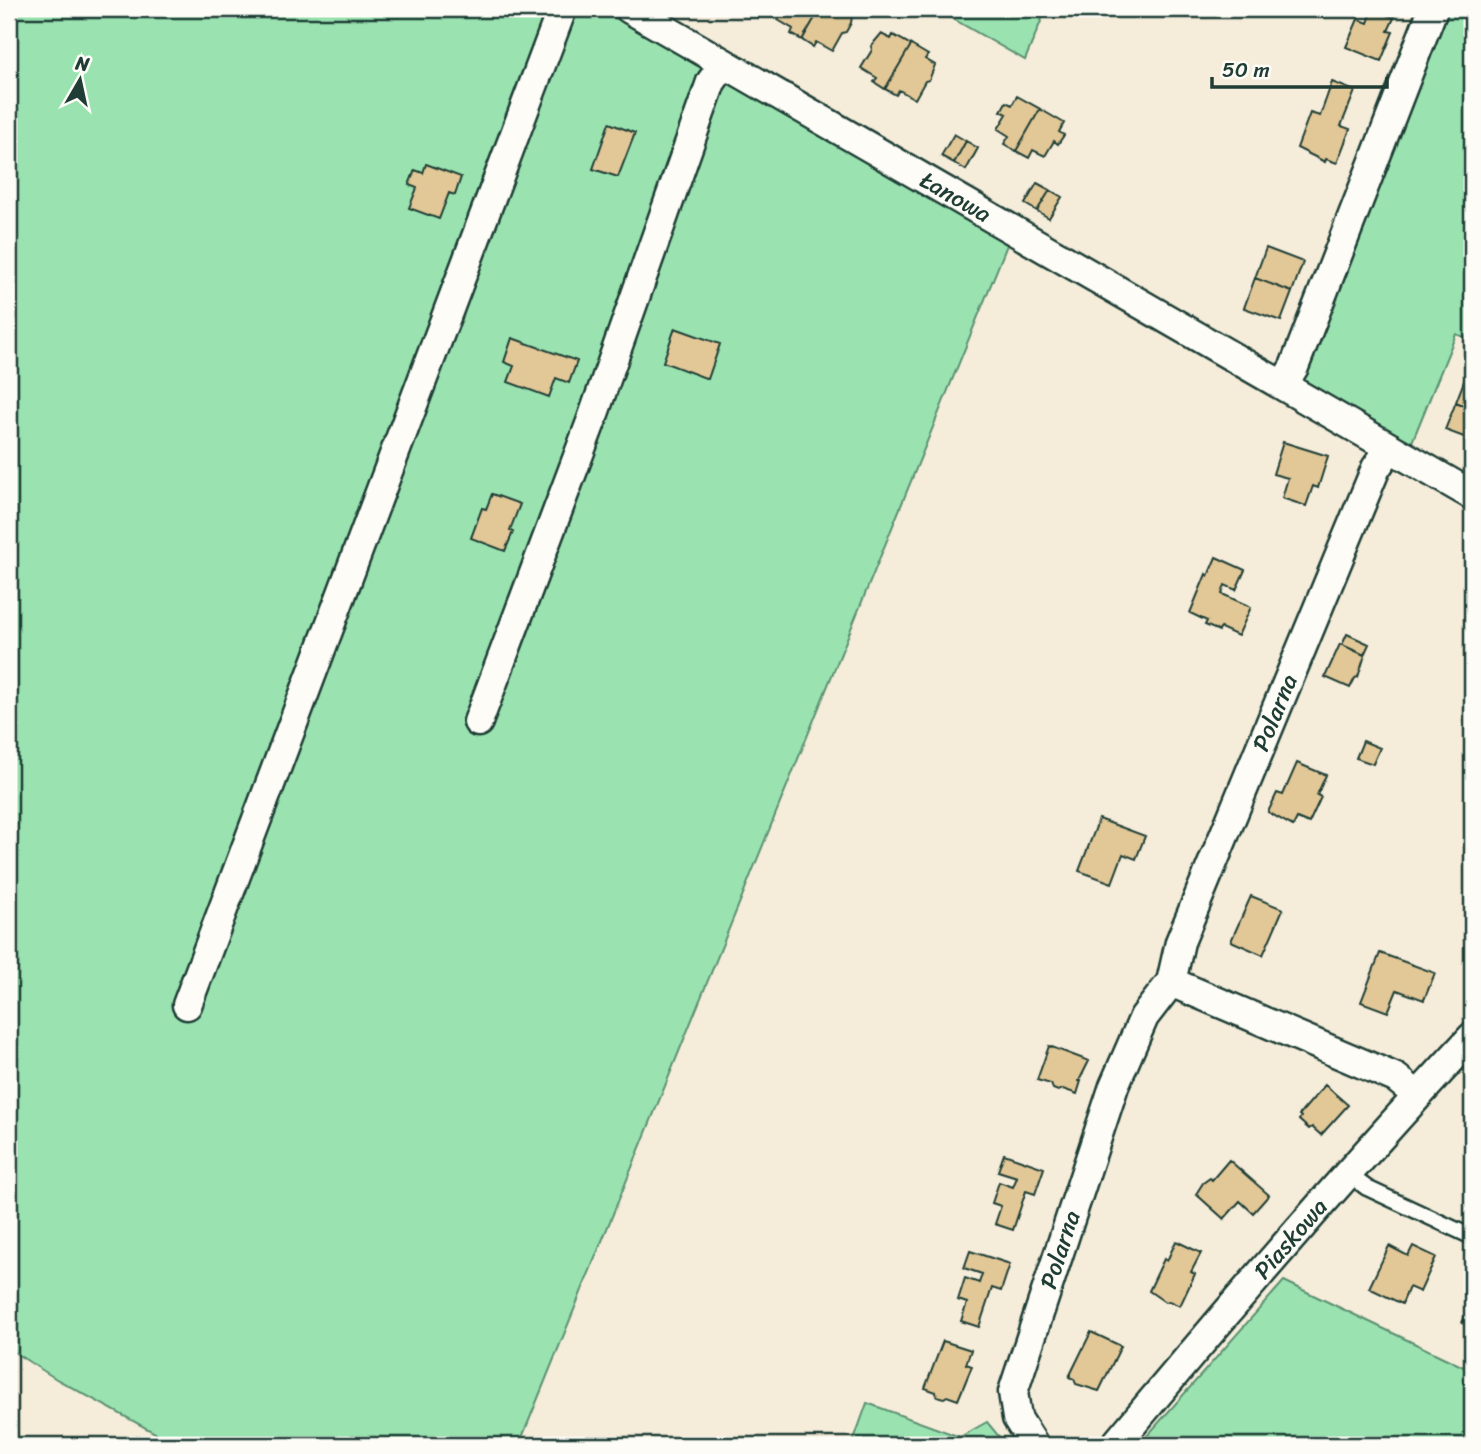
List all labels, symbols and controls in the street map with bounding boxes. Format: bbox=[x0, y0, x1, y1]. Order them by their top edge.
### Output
north arrow bbox=[46, 46, 116, 116]
text: N bbox=[73, 46, 92, 81]
scale bar bbox=[1212, 46, 1386, 90]
text: 50 m bbox=[1222, 51, 1270, 89]
street label: Łanowa bbox=[912, 160, 999, 234]
street label: Polarna bbox=[1240, 667, 1310, 758]
street label: Piaskowa bbox=[1243, 1188, 1339, 1289]
street label: Polarna bbox=[1027, 1205, 1093, 1295]

